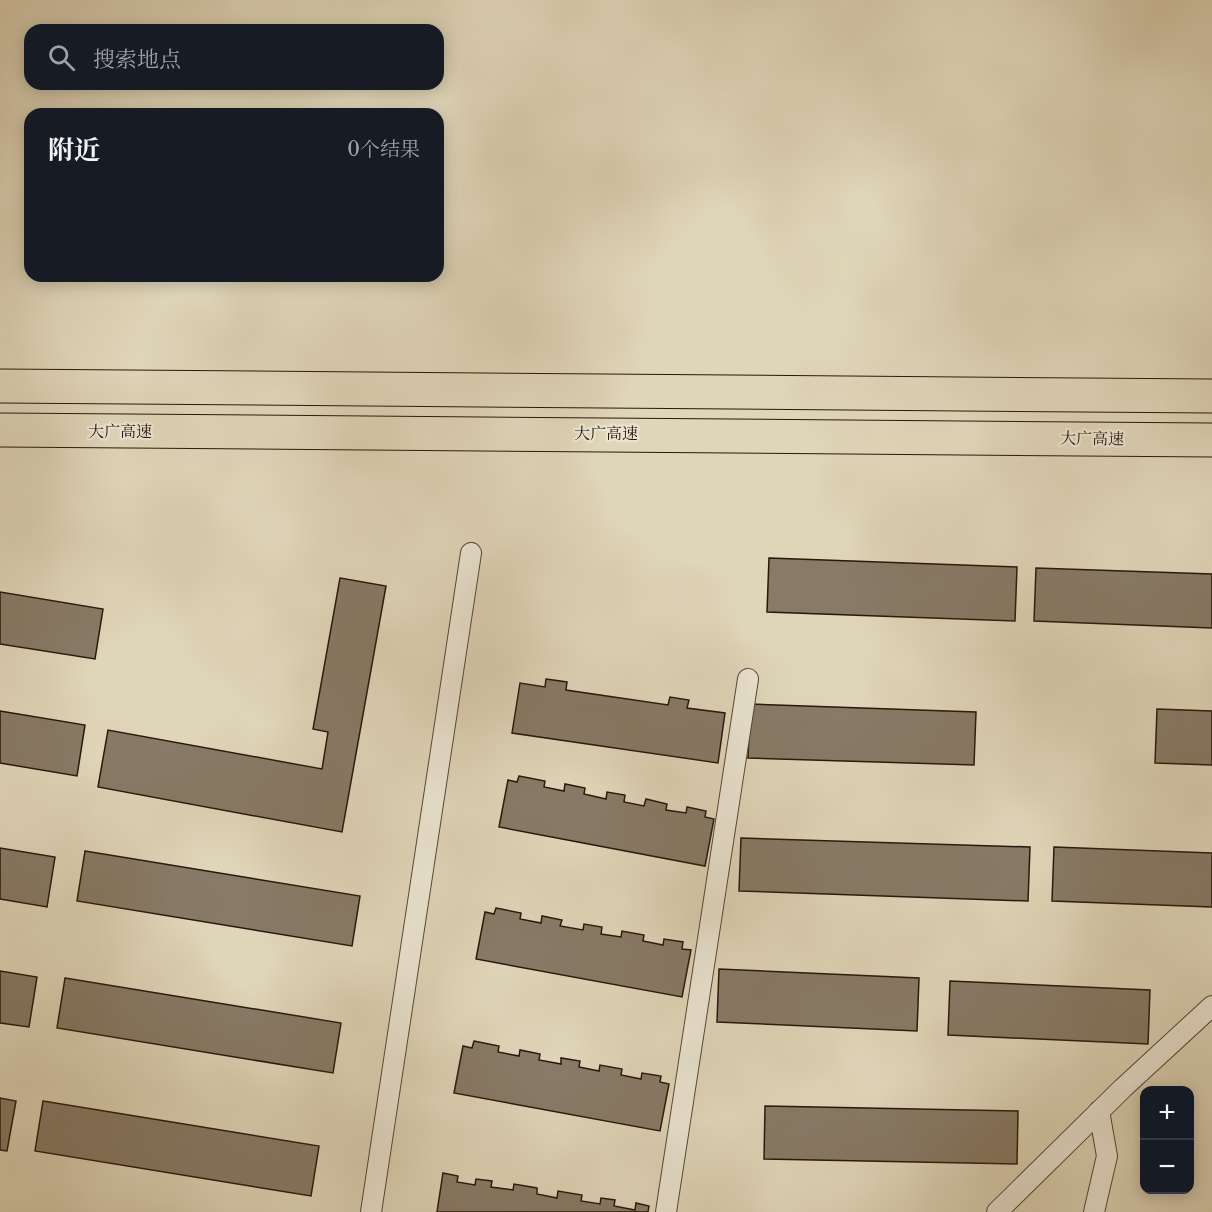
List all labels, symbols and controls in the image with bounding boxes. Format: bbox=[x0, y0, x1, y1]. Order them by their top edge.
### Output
search box bbox=[24, 24, 444, 90]
icon: search bbox=[45, 41, 78, 74]
text: 搜索地点 bbox=[93, 46, 181, 73]
text: 附近 bbox=[48, 134, 100, 166]
text: 0个结果 bbox=[347, 137, 420, 161]
street label: 大广高速 bbox=[88, 421, 152, 441]
street label: 大广高速 bbox=[574, 423, 638, 443]
street label: 大广高速 bbox=[1060, 427, 1124, 449]
map controls bbox=[1140, 1086, 1194, 1194]
button: + bbox=[1140, 1086, 1194, 1140]
button: − bbox=[1140, 1140, 1194, 1194]

